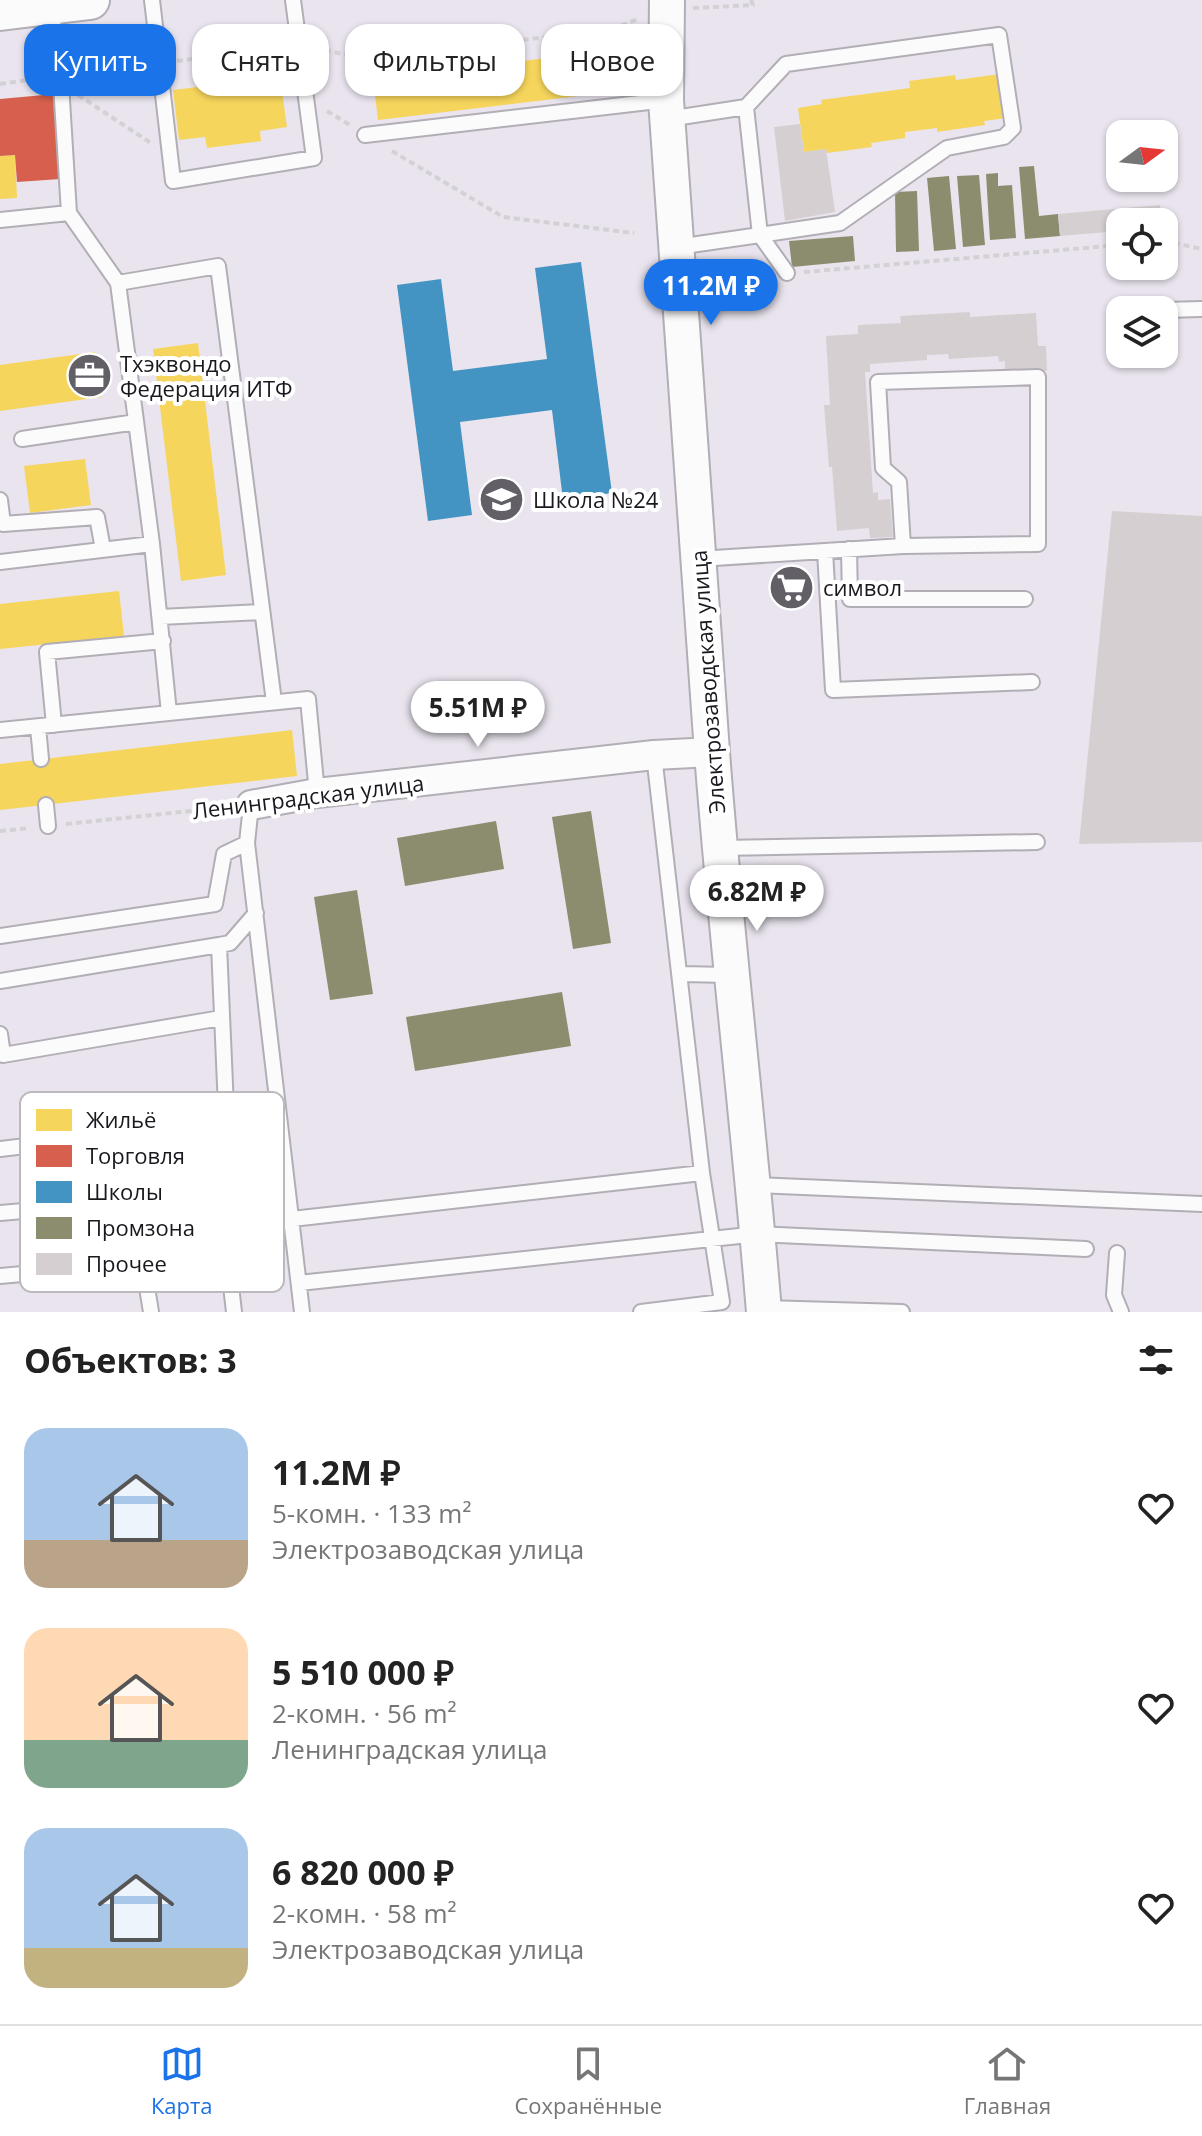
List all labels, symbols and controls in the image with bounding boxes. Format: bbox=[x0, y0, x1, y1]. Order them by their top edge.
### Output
chip: Купить bbox=[24, 24, 176, 96]
chip: Снять bbox=[192, 24, 329, 96]
chip: Фильтры bbox=[345, 24, 525, 96]
chip: Новое bbox=[541, 24, 683, 96]
north arrow bbox=[1106, 120, 1178, 192]
map controls bbox=[1106, 120, 1178, 368]
button: locate bbox=[1106, 208, 1178, 280]
pin: 11.2M ₽ bbox=[637, 259, 785, 327]
text: 11.2M ₽ bbox=[662, 267, 760, 303]
button: layers bbox=[1106, 296, 1178, 368]
place label: Тхэквондо Федерация ИТФ bbox=[120, 348, 293, 403]
office icon: Тхэквондо Федерация ИТФ bbox=[65, 352, 113, 400]
school or university icon: Школа №24 bbox=[478, 475, 526, 523]
place label: Школа №24 bbox=[533, 484, 659, 514]
street label: Электрозаводская улица bbox=[683, 549, 731, 815]
supermarket icon: символ bbox=[768, 563, 816, 611]
place label: символ bbox=[823, 572, 902, 602]
pin: 5.51M ₽ bbox=[404, 681, 552, 749]
text: 5.51M ₽ bbox=[429, 689, 527, 725]
street label: Ленинградская улица bbox=[190, 767, 426, 825]
pin: 6.82M ₽ bbox=[683, 865, 831, 933]
text: 6.82M ₽ bbox=[708, 873, 806, 909]
legend bbox=[20, 1092, 284, 1292]
text: Жильё bbox=[86, 1104, 156, 1134]
text: Торговля bbox=[86, 1140, 185, 1170]
text: Школы bbox=[86, 1176, 163, 1206]
text: Промзона bbox=[86, 1212, 195, 1242]
text: Прочее bbox=[86, 1248, 167, 1278]
text: Объектов: 3 bbox=[24, 1337, 237, 1383]
icon: filters bbox=[1134, 1338, 1178, 1382]
text: 11.2M ₽ bbox=[272, 1449, 401, 1495]
icon: home bbox=[88, 1460, 184, 1556]
icon: heart bbox=[1134, 1486, 1178, 1530]
text: 5-комн. · 133 m² bbox=[272, 1495, 471, 1531]
text: Электрозаводская улица bbox=[272, 1531, 584, 1567]
text: 5 510 000 ₽ bbox=[272, 1649, 454, 1695]
icon: home bbox=[88, 1660, 184, 1756]
icon: heart bbox=[1134, 1686, 1178, 1730]
text: 2-комн. · 56 m² bbox=[272, 1695, 457, 1731]
text: Ленинградская улица bbox=[272, 1731, 547, 1767]
text: 6 820 000 ₽ bbox=[272, 1849, 454, 1895]
icon: home bbox=[88, 1860, 184, 1956]
icon: heart bbox=[1134, 1886, 1178, 1930]
text: 2-комн. · 58 m² bbox=[272, 1895, 457, 1931]
text: Электрозаводская улица bbox=[272, 1931, 584, 1967]
tab: Карта bbox=[151, 2042, 213, 2120]
tab: Сохранённые bbox=[514, 2042, 662, 2120]
tab: Главная bbox=[964, 2042, 1051, 2120]

